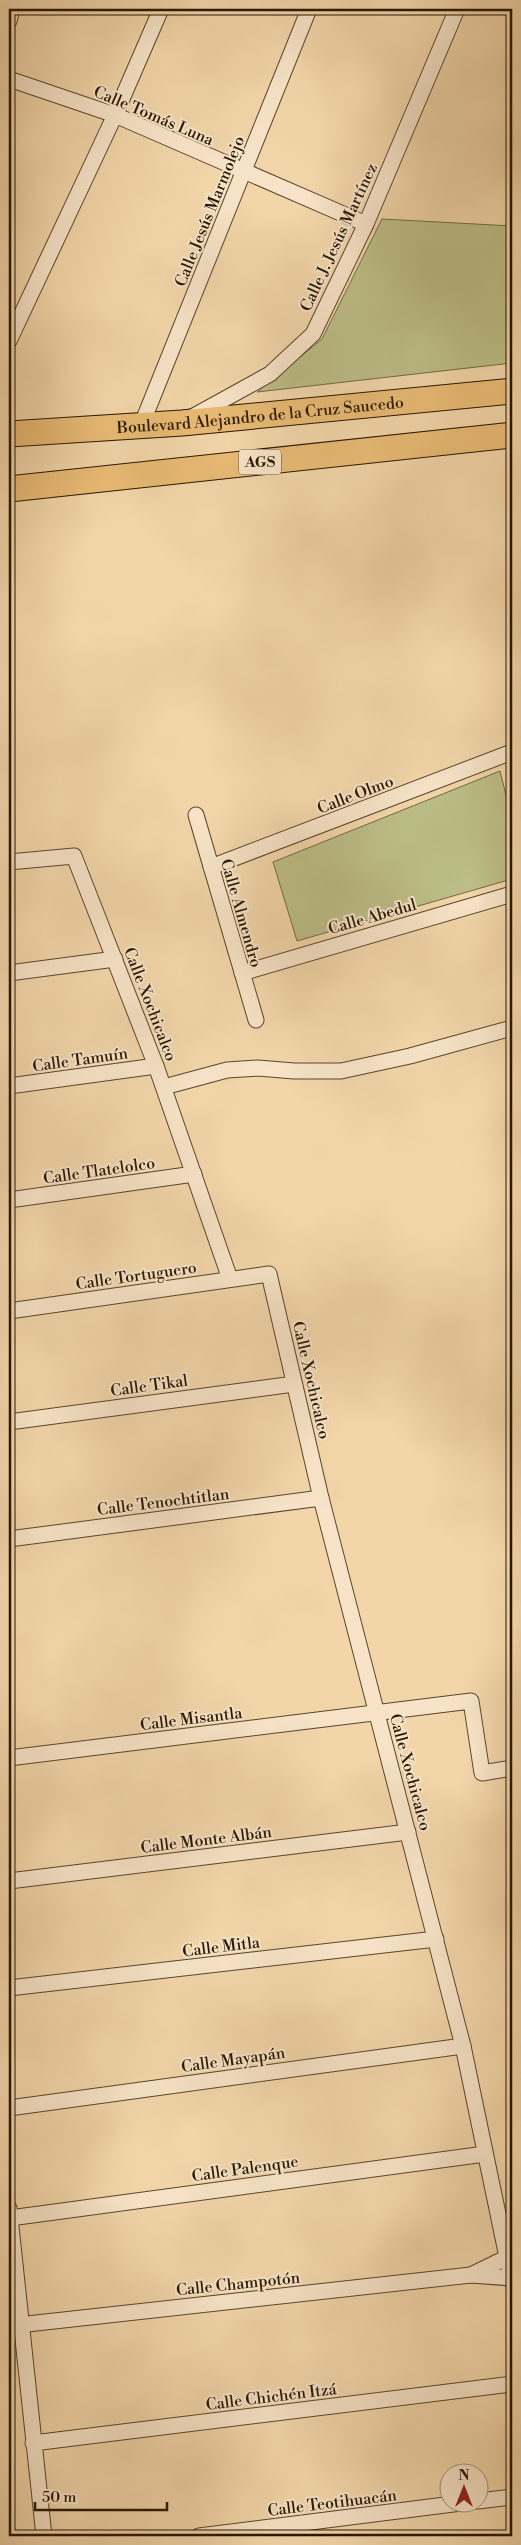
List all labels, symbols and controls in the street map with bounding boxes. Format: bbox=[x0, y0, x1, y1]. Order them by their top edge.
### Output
street label: Calle Tomás Luna bbox=[91, 82, 217, 151]
street label: Calle Jesús Marmolejo bbox=[171, 133, 249, 290]
street label: Calle J. Jesús Martínez bbox=[296, 160, 382, 315]
street label: Boulevard Alejandro de la Cruz Saucedo bbox=[115, 393, 405, 438]
road number: AGS bbox=[239, 450, 281, 474]
street label: Calle Olmo bbox=[314, 771, 396, 819]
street label: Calle Almendro bbox=[216, 857, 266, 970]
street label: Calle Abedul bbox=[326, 895, 419, 939]
street label: Calle Xochicalco bbox=[119, 945, 181, 1064]
street label: Calle Tamuín bbox=[31, 1043, 130, 1077]
street label: Calle Tlatelolco bbox=[42, 1153, 156, 1189]
street label: Calle Tortuguero bbox=[74, 1258, 198, 1294]
street label: Calle Xochicalco bbox=[288, 1319, 334, 1441]
street label: Calle Tikal bbox=[109, 1371, 189, 1401]
street label: Calle Tenochtitlan bbox=[96, 1484, 231, 1520]
street label: Calle Misantla bbox=[139, 1703, 244, 1735]
street label: Calle Xochicalco bbox=[385, 1712, 435, 1833]
street label: Calle Monte Albán bbox=[139, 1822, 273, 1858]
street label: Calle Mitla bbox=[181, 1932, 262, 1962]
street label: Calle Mayapán bbox=[180, 2043, 287, 2077]
street label: Calle Palenque bbox=[190, 2152, 300, 2186]
street label: Calle Champotón bbox=[175, 2267, 302, 2300]
street label: Calle Chichén Itzá bbox=[205, 2379, 339, 2415]
north arrow bbox=[438, 2462, 488, 2512]
text: N bbox=[458, 2467, 470, 2485]
scale bar bbox=[35, 2480, 168, 2512]
street label: Calle Teotihuacán bbox=[266, 2485, 398, 2521]
text: 50 m bbox=[42, 2488, 76, 2507]

